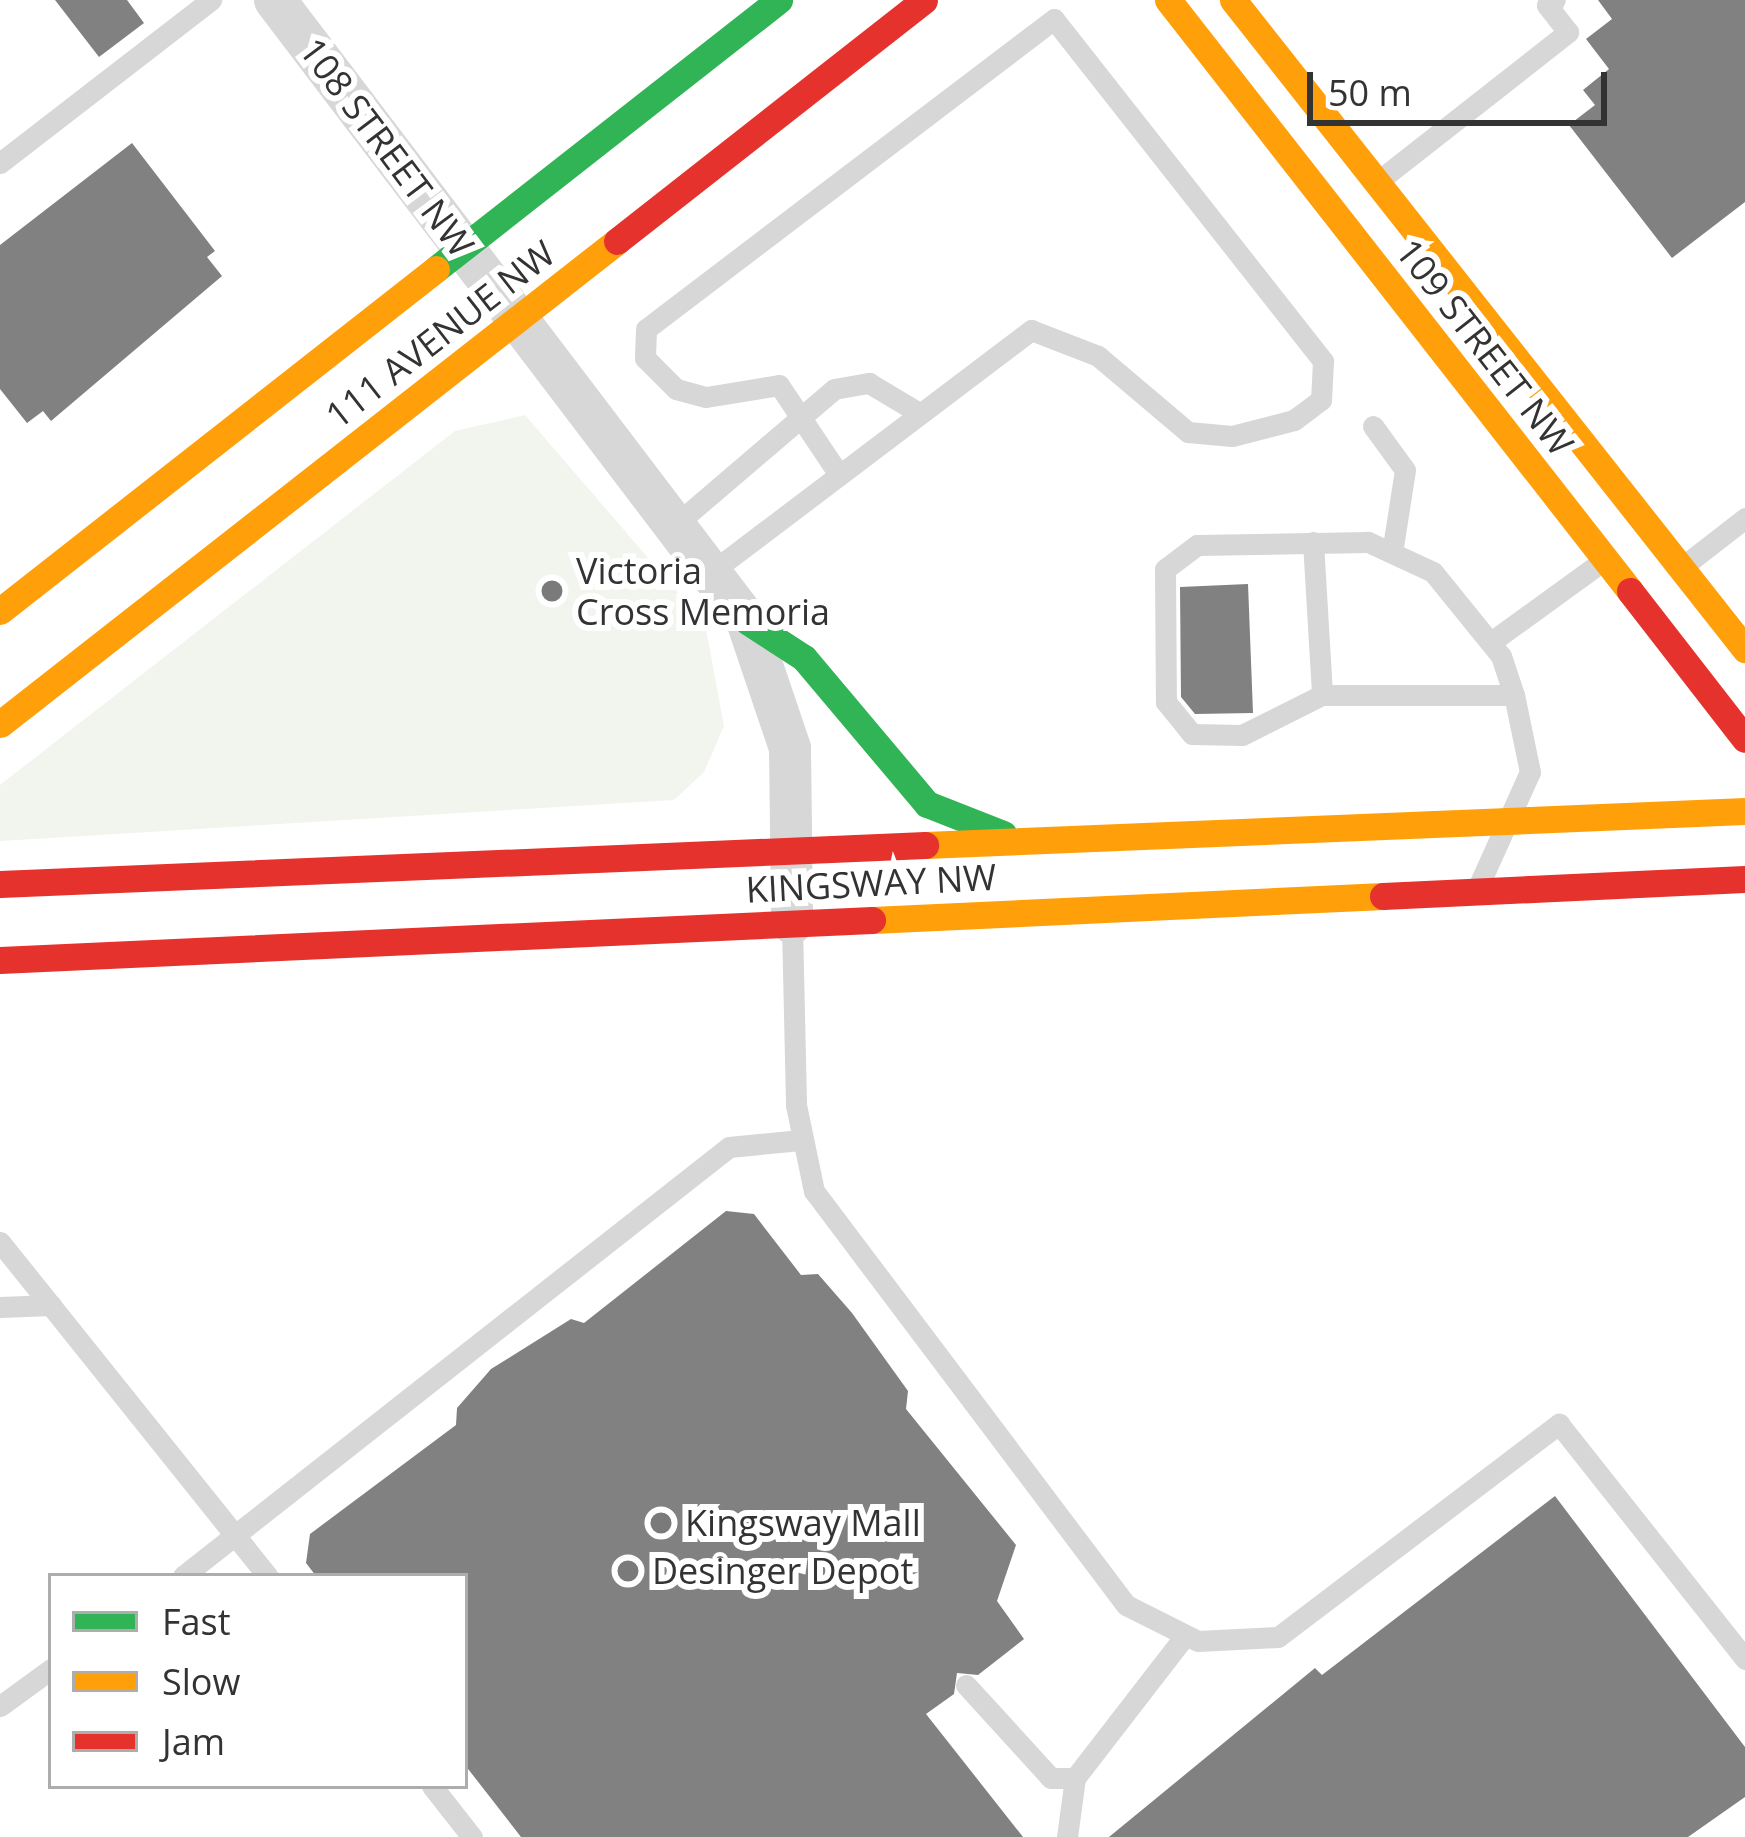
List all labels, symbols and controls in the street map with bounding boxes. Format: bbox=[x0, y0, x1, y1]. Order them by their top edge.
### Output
street label: 108 STREET NW bbox=[291, 29, 483, 265]
scale bar bbox=[1313, 48, 1613, 122]
text: 50 m bbox=[1328, 68, 1412, 117]
street label: 109 STREET NW bbox=[1387, 230, 1583, 464]
street label: 111 AVENUE NW bbox=[317, 231, 563, 437]
place label: Victoria Cross Memoria bbox=[576, 548, 830, 633]
marker: Victoria Cross Memoria bbox=[539, 578, 565, 604]
street label: KINGSWAY NW bbox=[745, 855, 997, 911]
place label: Kingsway Mall bbox=[685, 1501, 921, 1545]
marker: Kingsway Mall bbox=[648, 1510, 674, 1536]
place label: Desinger Depot bbox=[652, 1549, 913, 1593]
marker: Desinger Depot bbox=[615, 1558, 641, 1584]
legend bbox=[48, 1573, 468, 1789]
text: Fast bbox=[162, 1597, 231, 1646]
text: Slow bbox=[162, 1657, 240, 1706]
text: Jam bbox=[162, 1717, 225, 1766]

